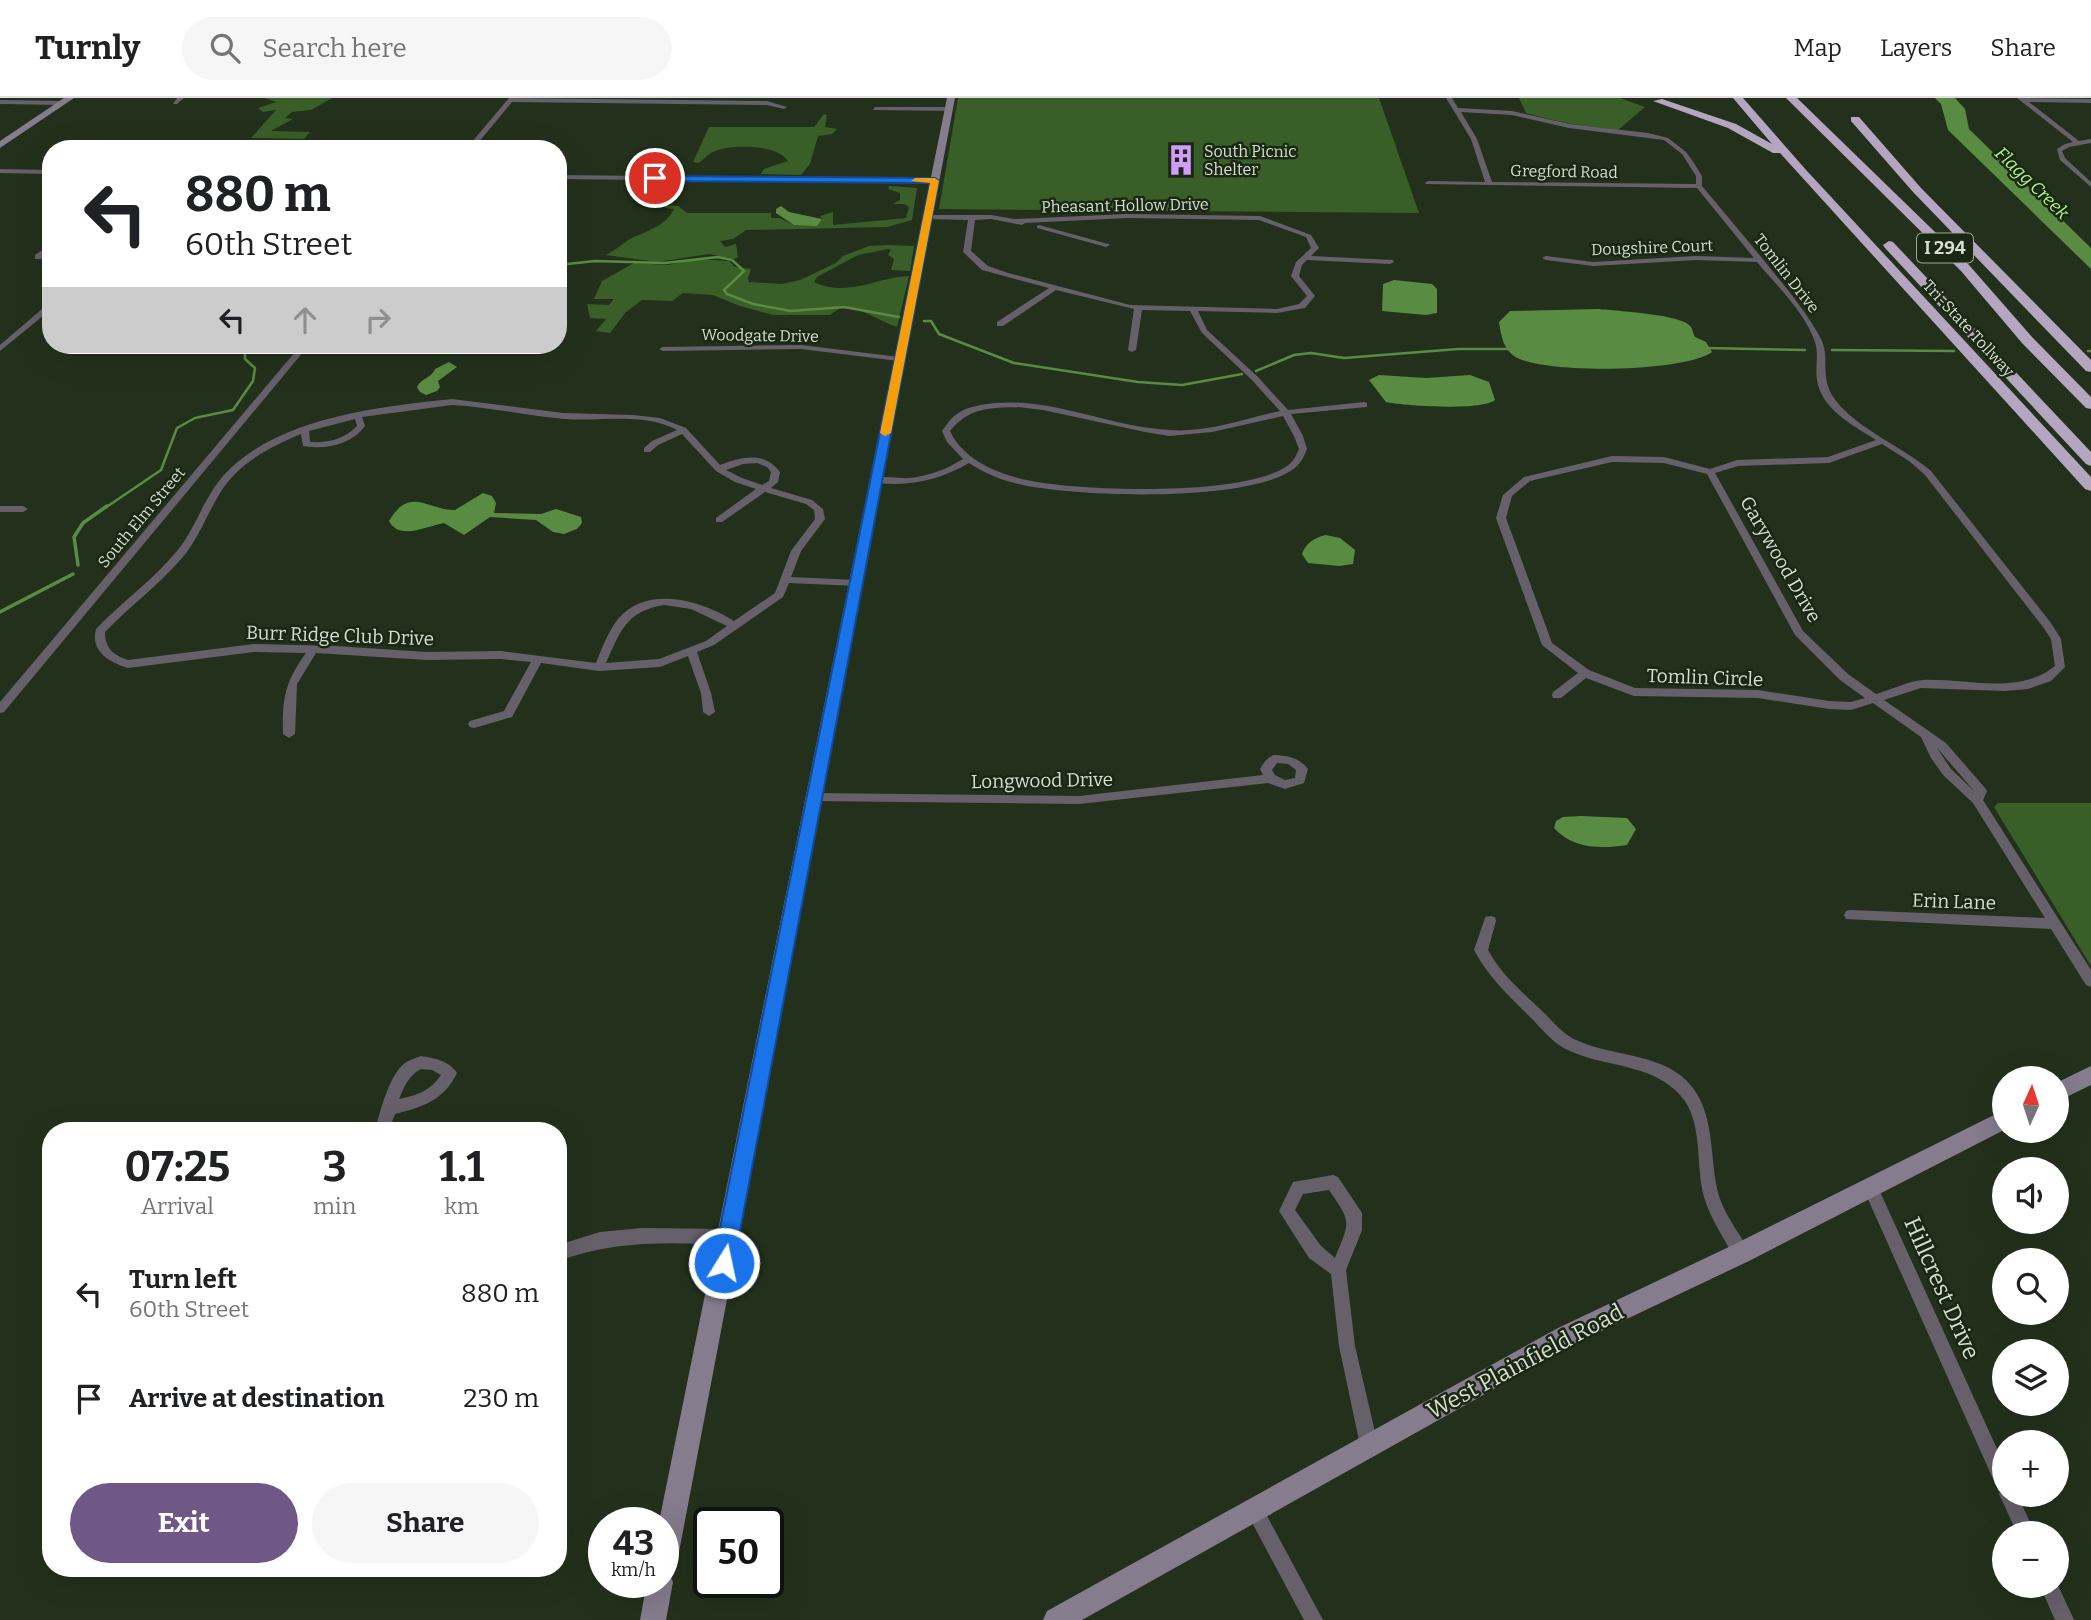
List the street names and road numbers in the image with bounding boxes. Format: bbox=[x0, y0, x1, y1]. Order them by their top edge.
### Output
street label: Gregford Road bbox=[1510, 161, 1618, 182]
street label: Pheasant Hollow Drive bbox=[1041, 195, 1209, 216]
street label: Tomlin Drive bbox=[1750, 230, 1823, 317]
road number: I 294 bbox=[1917, 233, 1973, 262]
street label: Dougshire Court bbox=[1591, 236, 1714, 259]
street label: Tri-State Tollway bbox=[1919, 276, 2019, 381]
street label: Woodgate Drive bbox=[701, 325, 819, 346]
street label: South Elm Street bbox=[94, 463, 189, 571]
street label: Garywood Drive bbox=[1735, 492, 1826, 626]
street label: Burr Ridge Club Drive bbox=[245, 621, 435, 650]
street label: Tomlin Circle bbox=[1646, 664, 1764, 691]
street label: Longwood Drive bbox=[971, 768, 1113, 793]
street label: Erin Lane bbox=[1911, 889, 1997, 914]
street label: Hillcrest Drive bbox=[1898, 1213, 1986, 1363]
street label: West Plainfield Road bbox=[1422, 1297, 1628, 1425]

